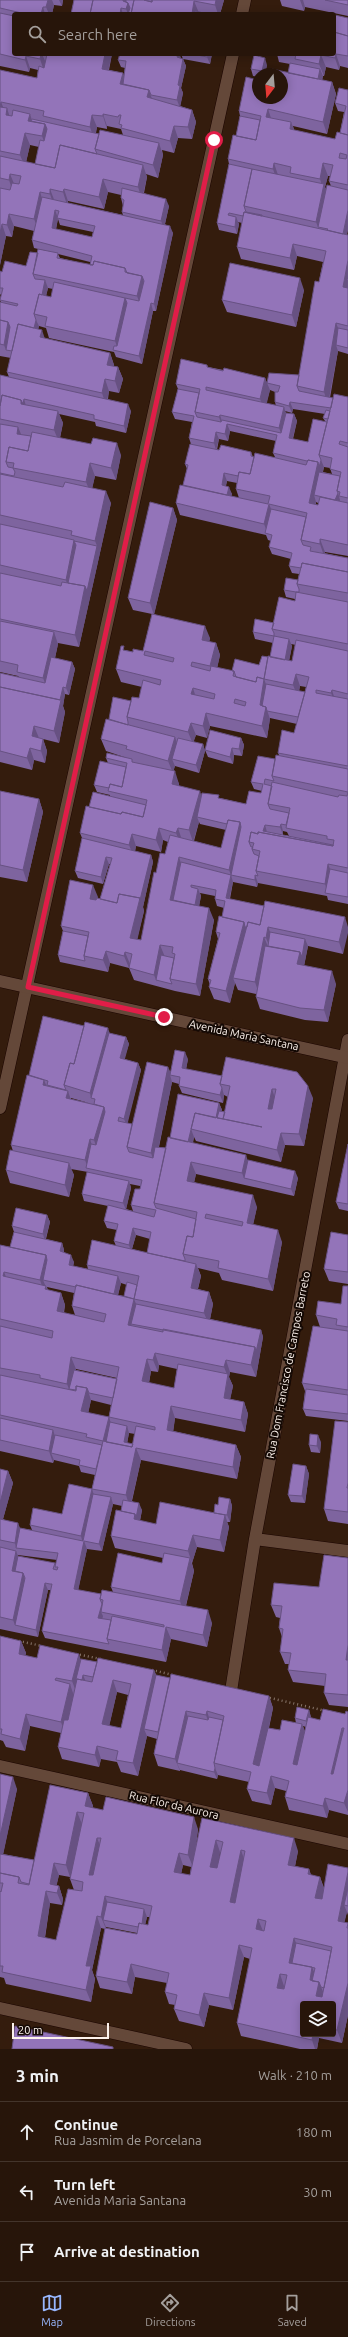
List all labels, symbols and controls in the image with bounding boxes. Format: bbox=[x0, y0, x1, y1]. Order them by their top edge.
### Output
search box bbox=[12, 12, 336, 56]
icon: search bbox=[26, 23, 48, 45]
text: Search here bbox=[58, 26, 137, 43]
north arrow bbox=[252, 68, 288, 104]
route start bbox=[205, 131, 223, 149]
route end bbox=[155, 1008, 173, 1026]
street label: Avenida Maria Santana bbox=[188, 1018, 300, 1052]
street label: Rua Dom Francisco de Campos Barreto bbox=[264, 1270, 312, 1460]
street label: Rua Flor da Aurora bbox=[128, 1789, 220, 1821]
map controls bbox=[300, 2001, 336, 2037]
button: layers bbox=[300, 2001, 336, 2037]
scale bar bbox=[12, 2021, 109, 2040]
text: 20 m bbox=[18, 2024, 42, 2036]
text: 3 min bbox=[16, 2066, 59, 2085]
text: Walk · 210 m bbox=[258, 2068, 332, 2082]
text: Continue bbox=[54, 2116, 118, 2133]
icon: ahead bbox=[16, 2121, 38, 2143]
text: 180 m bbox=[296, 2125, 332, 2139]
text: Rua Jasmim de Porcelana bbox=[54, 2133, 202, 2147]
text: Turn left bbox=[54, 2176, 115, 2193]
icon: left bbox=[16, 2181, 38, 2203]
text: 30 m bbox=[303, 2185, 332, 2199]
text: Avenida Maria Santana bbox=[54, 2193, 186, 2207]
icon: arrive bbox=[16, 2241, 38, 2263]
text: Arrive at destination bbox=[54, 2243, 200, 2260]
tab: Map bbox=[41, 2292, 63, 2328]
tab: Directions bbox=[145, 2292, 195, 2328]
tab: Saved bbox=[278, 2292, 307, 2328]

